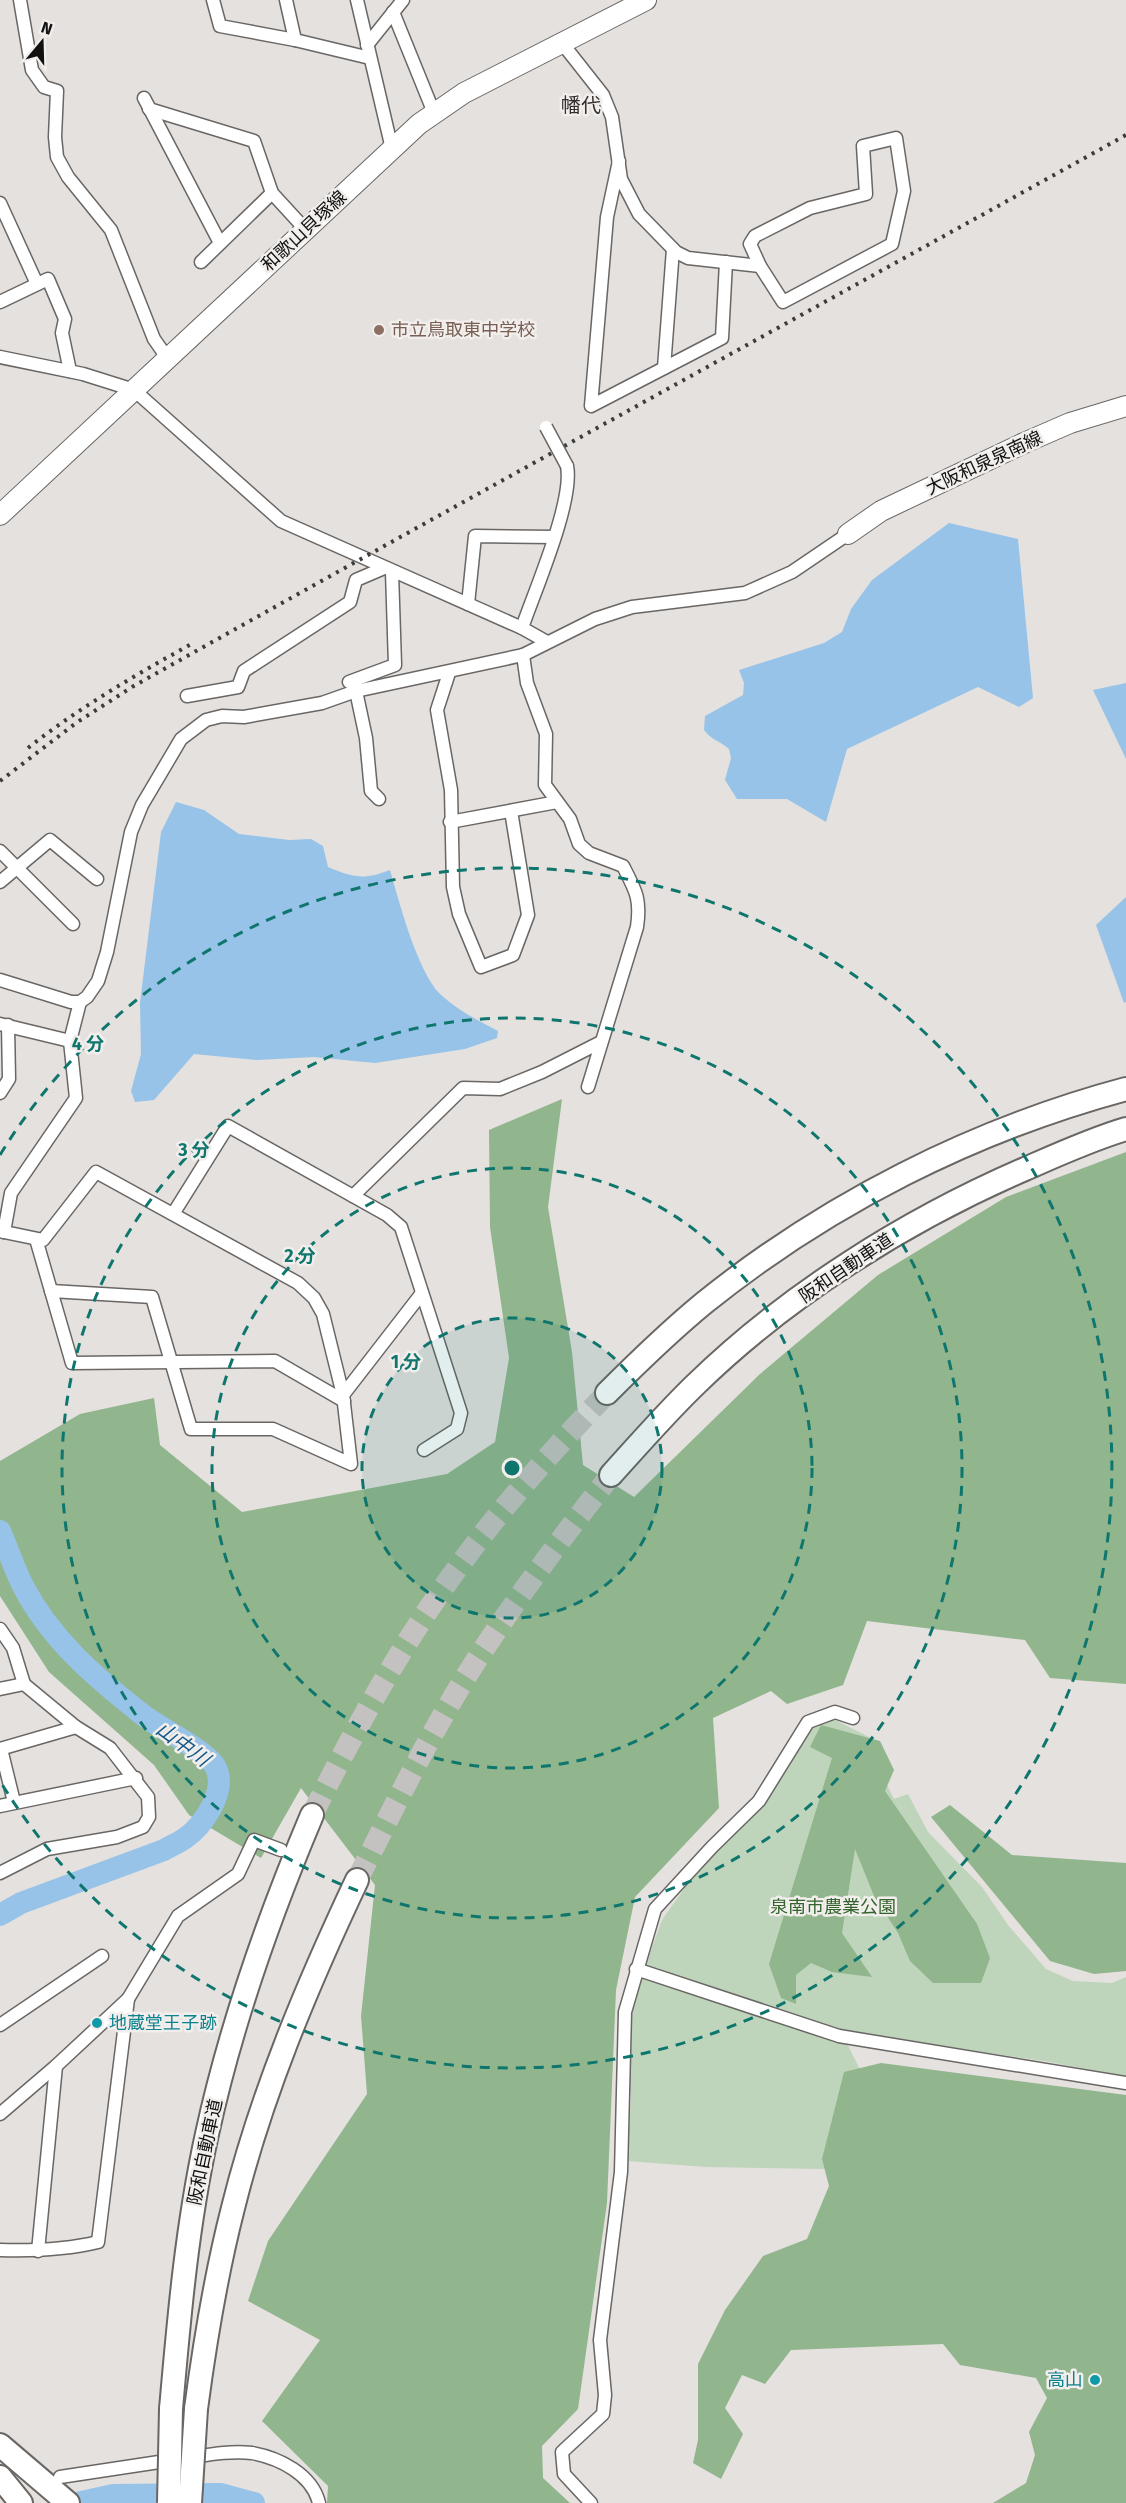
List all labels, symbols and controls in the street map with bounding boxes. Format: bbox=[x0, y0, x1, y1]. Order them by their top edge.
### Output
north arrow bbox=[12, 12, 72, 72]
text: N bbox=[39, 18, 55, 39]
district label: 幡代 bbox=[561, 93, 601, 117]
street label: 和歌山貝塚線 bbox=[257, 186, 351, 276]
place label: 市立鳥取東中学校 bbox=[391, 319, 535, 341]
marker: 市立鳥取東中学校 bbox=[372, 323, 386, 337]
street label: 大阪和泉泉南線 bbox=[922, 426, 1046, 500]
text: 4 分 bbox=[72, 1033, 104, 1055]
text: 3 分 bbox=[177, 1139, 210, 1161]
street label: 阪和自動車道 bbox=[795, 1229, 897, 1307]
text: 2 分 bbox=[284, 1245, 316, 1267]
text: 1 分 bbox=[391, 1351, 421, 1373]
centre of rings bbox=[502, 1458, 522, 1478]
water label: 山中川 bbox=[152, 1717, 216, 1773]
park label: 泉南市農業公園 bbox=[770, 1896, 896, 1918]
place label: 地蔵堂王子跡 bbox=[109, 2012, 217, 2034]
marker: 地蔵堂王子跡 bbox=[90, 2016, 104, 2030]
street label: 阪和自動車道 bbox=[183, 2097, 227, 2207]
place label: 高山 bbox=[1047, 2369, 1083, 2391]
marker: 高山 bbox=[1088, 2373, 1102, 2387]

